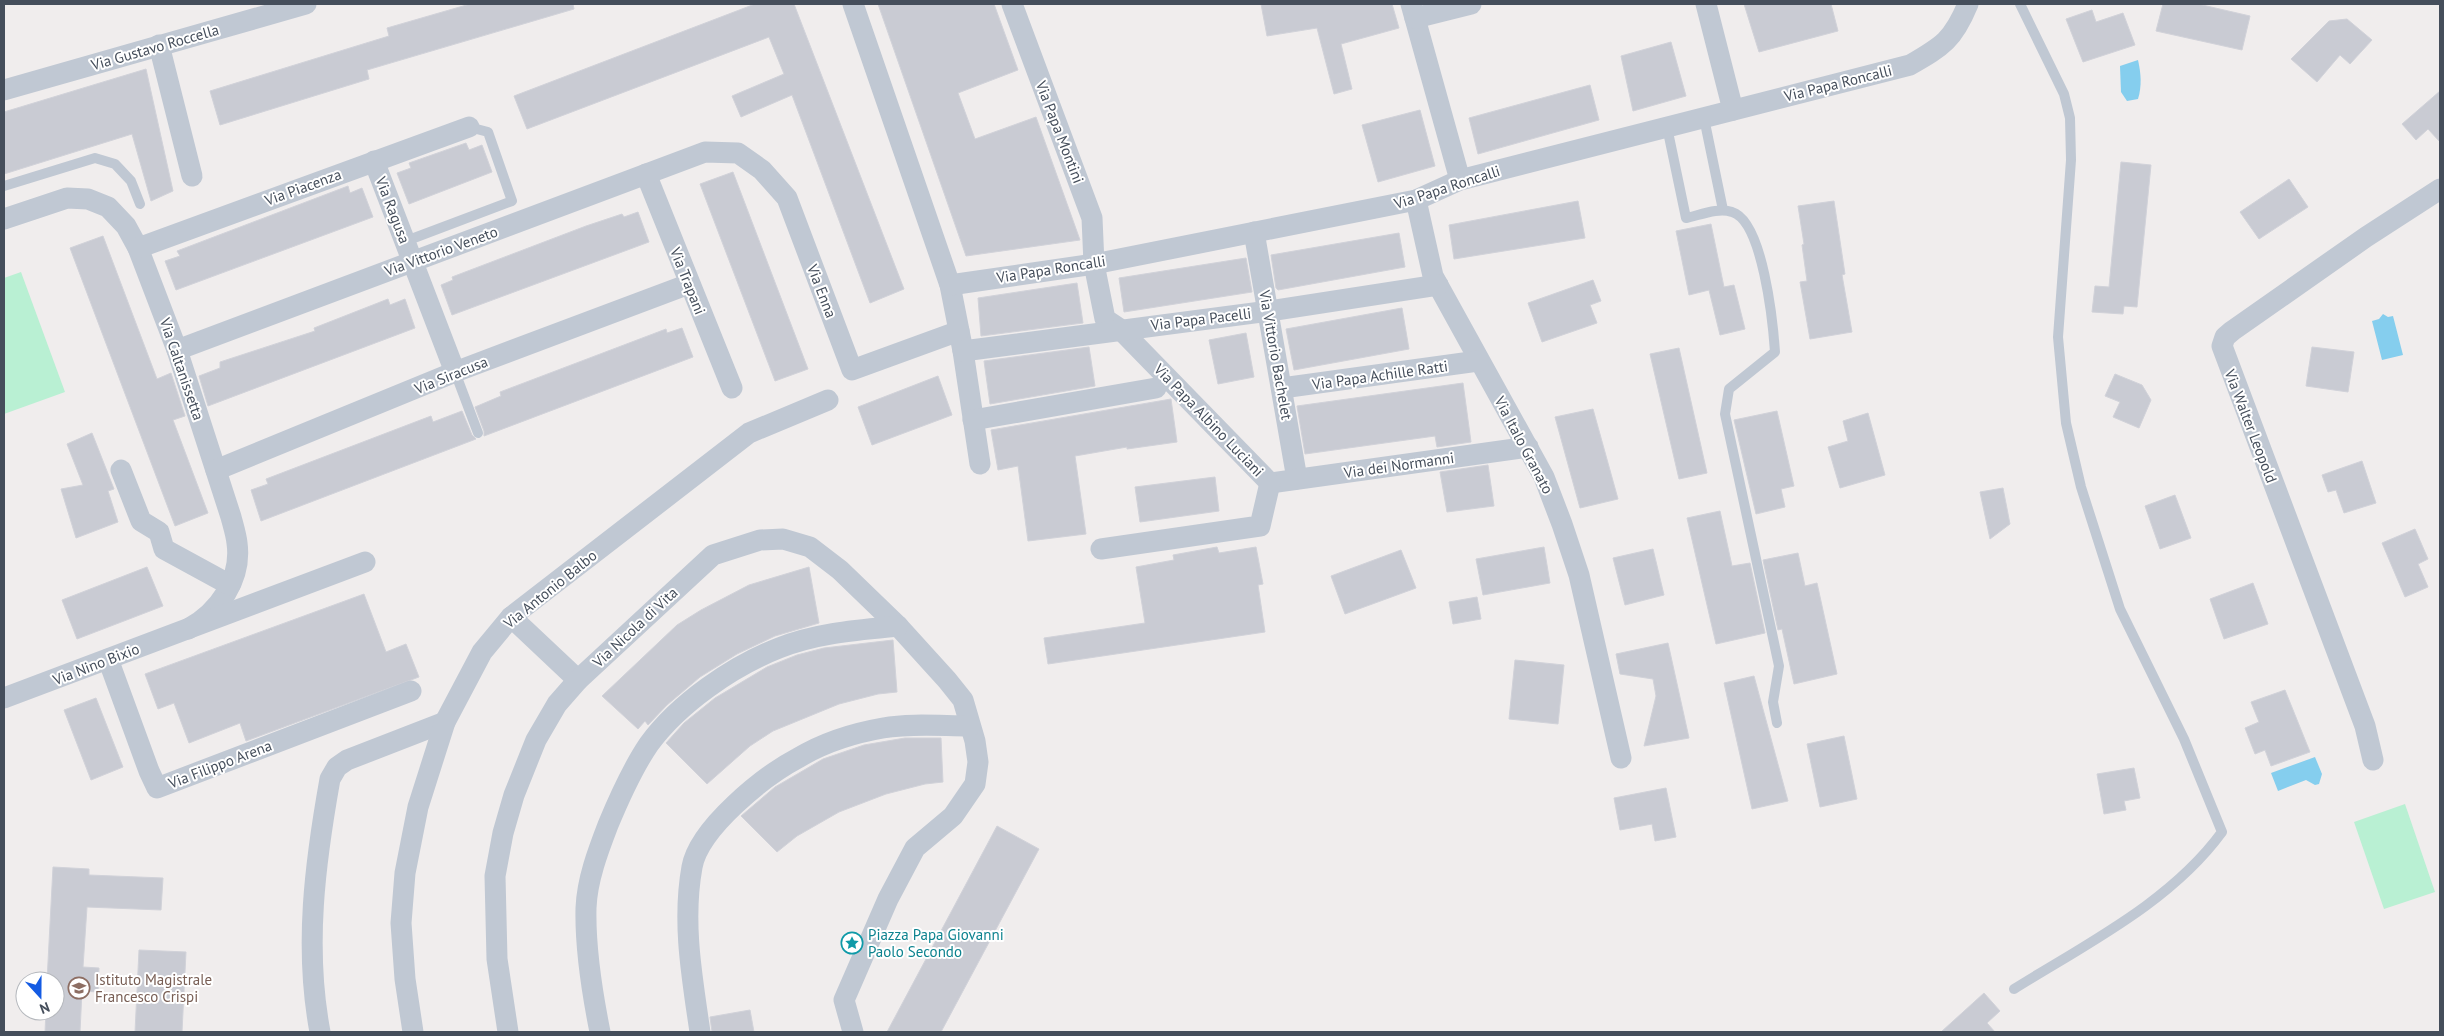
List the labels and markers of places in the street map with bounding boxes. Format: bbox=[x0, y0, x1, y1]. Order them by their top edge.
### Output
place label: Piazza Papa Giovanni Paolo Secondo bbox=[868, 925, 1004, 961]
place icon: Piazza Papa Giovanni Paolo Secondo bbox=[840, 931, 864, 955]
place label: Istituto Magistrale Francesco Crispi bbox=[95, 970, 212, 1006]
school or university icon: Istituto Magistrale Francesco Crispi bbox=[67, 976, 91, 1000]

